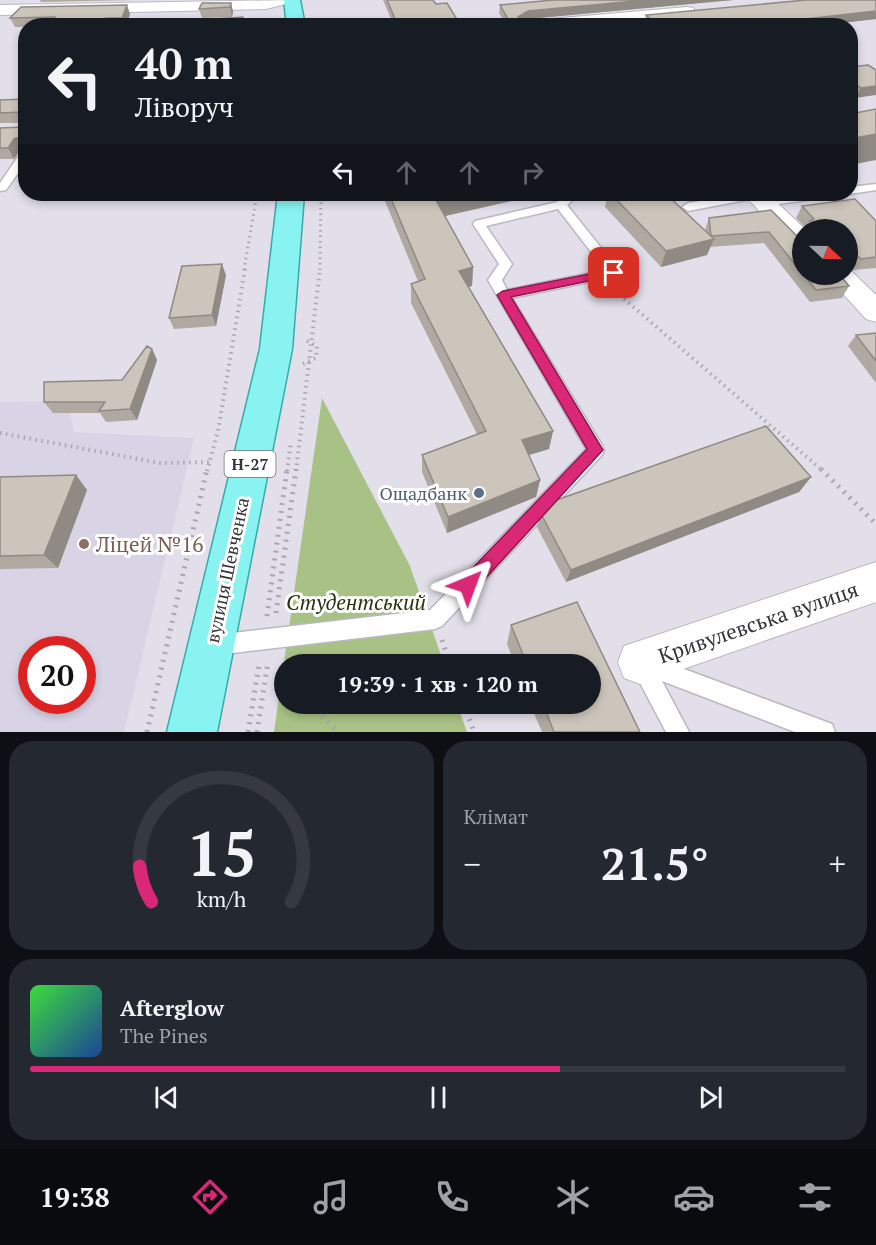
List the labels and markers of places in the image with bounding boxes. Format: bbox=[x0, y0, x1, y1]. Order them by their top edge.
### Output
pin bbox=[588, 247, 639, 298]
place label: Ощадбанк bbox=[380, 481, 467, 505]
marker: Ощадбанк bbox=[472, 486, 486, 500]
place label: Ліцей №16 bbox=[95, 530, 204, 558]
marker: Ліцей №16 bbox=[77, 537, 91, 551]

